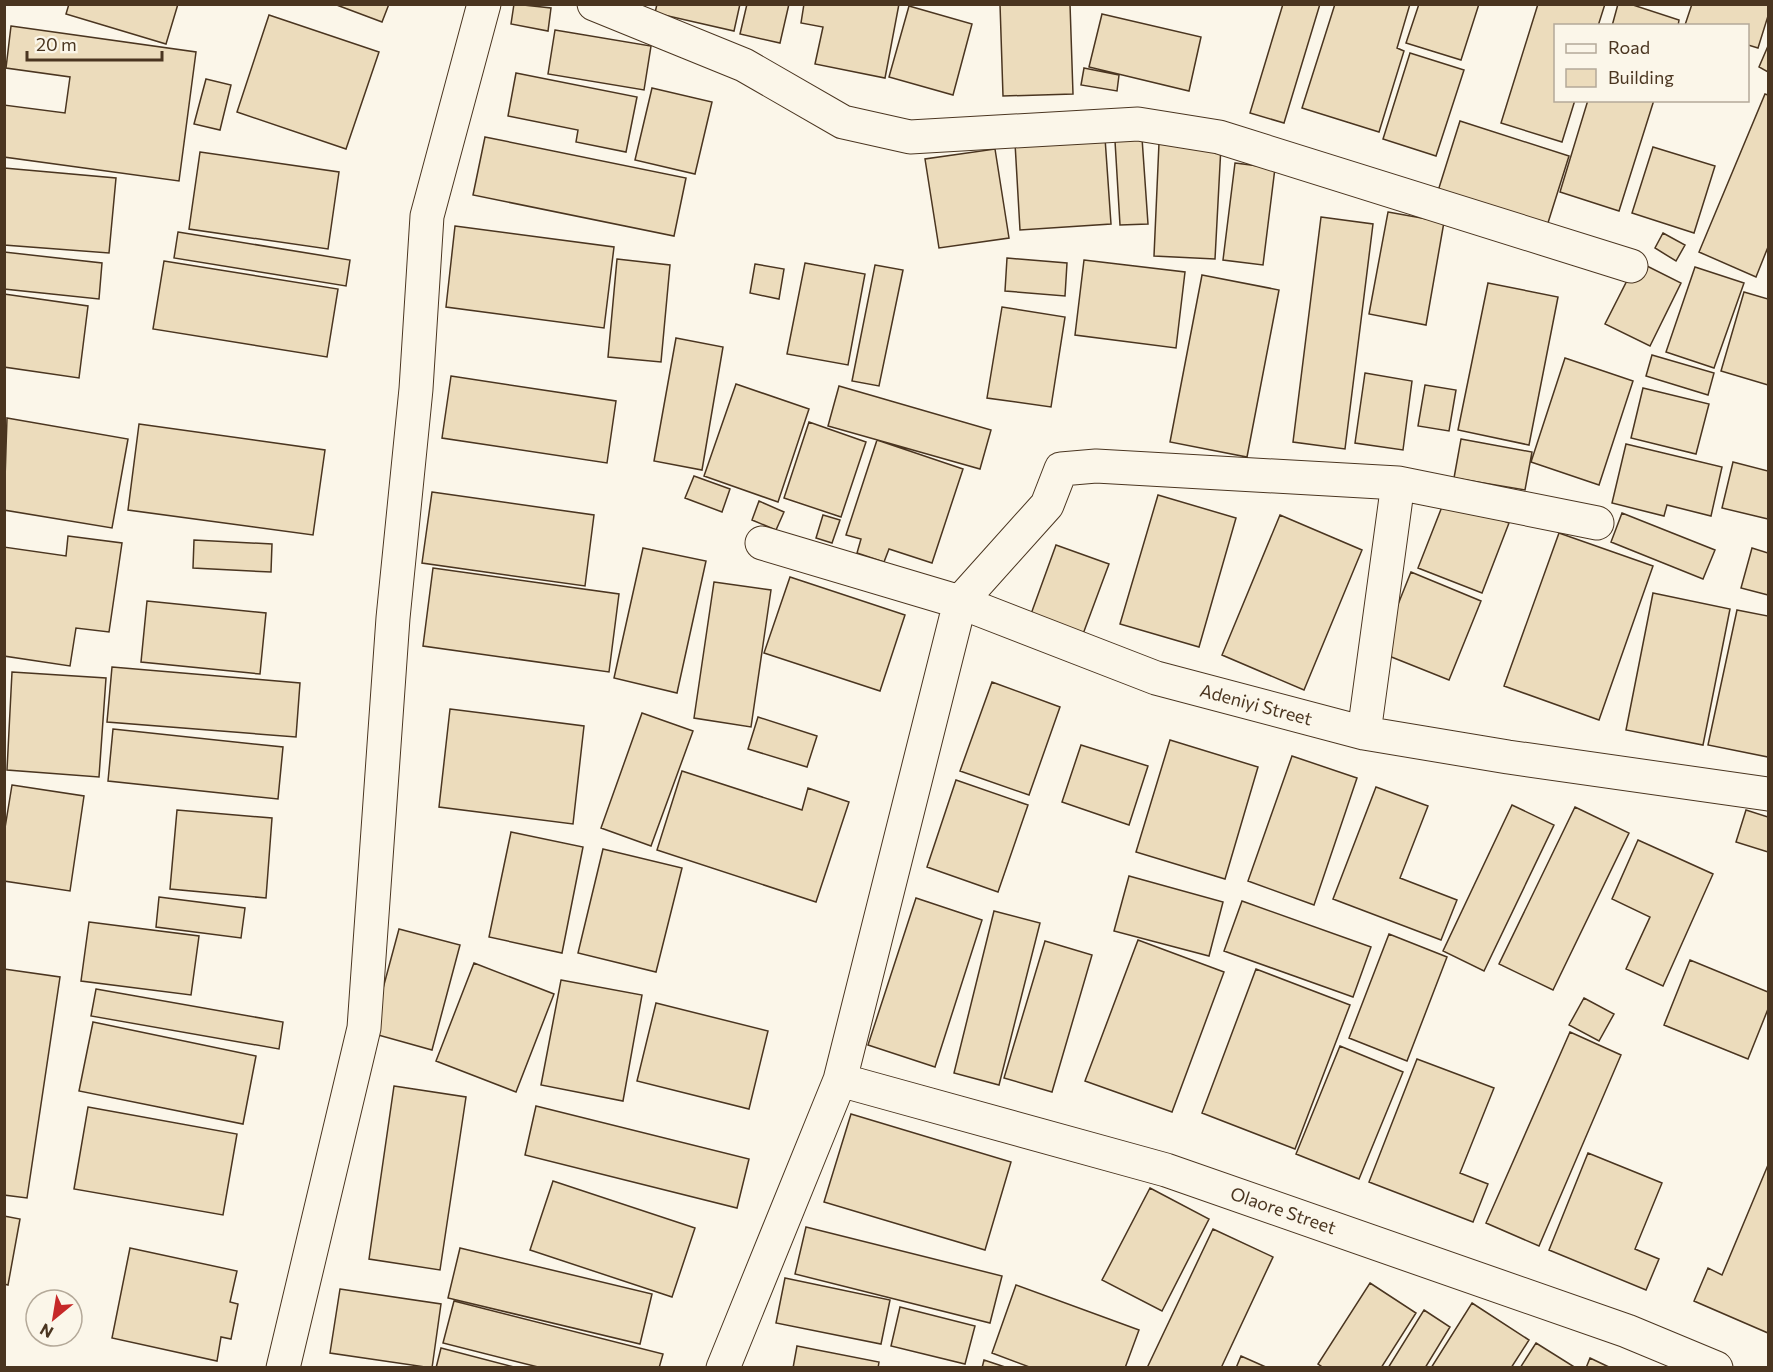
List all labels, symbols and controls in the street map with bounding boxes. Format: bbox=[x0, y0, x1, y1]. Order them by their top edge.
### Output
scale bar bbox=[27, 24, 162, 62]
legend bbox=[1554, 24, 1749, 102]
text: 20 m bbox=[36, 33, 77, 55]
text: Road bbox=[1608, 36, 1650, 58]
text: Building bbox=[1608, 66, 1674, 88]
street label: Adeniyi Street bbox=[1198, 679, 1315, 730]
street label: Olaore Street bbox=[1228, 1182, 1339, 1238]
north arrow bbox=[24, 1288, 84, 1348]
text: N bbox=[36, 1320, 56, 1343]

